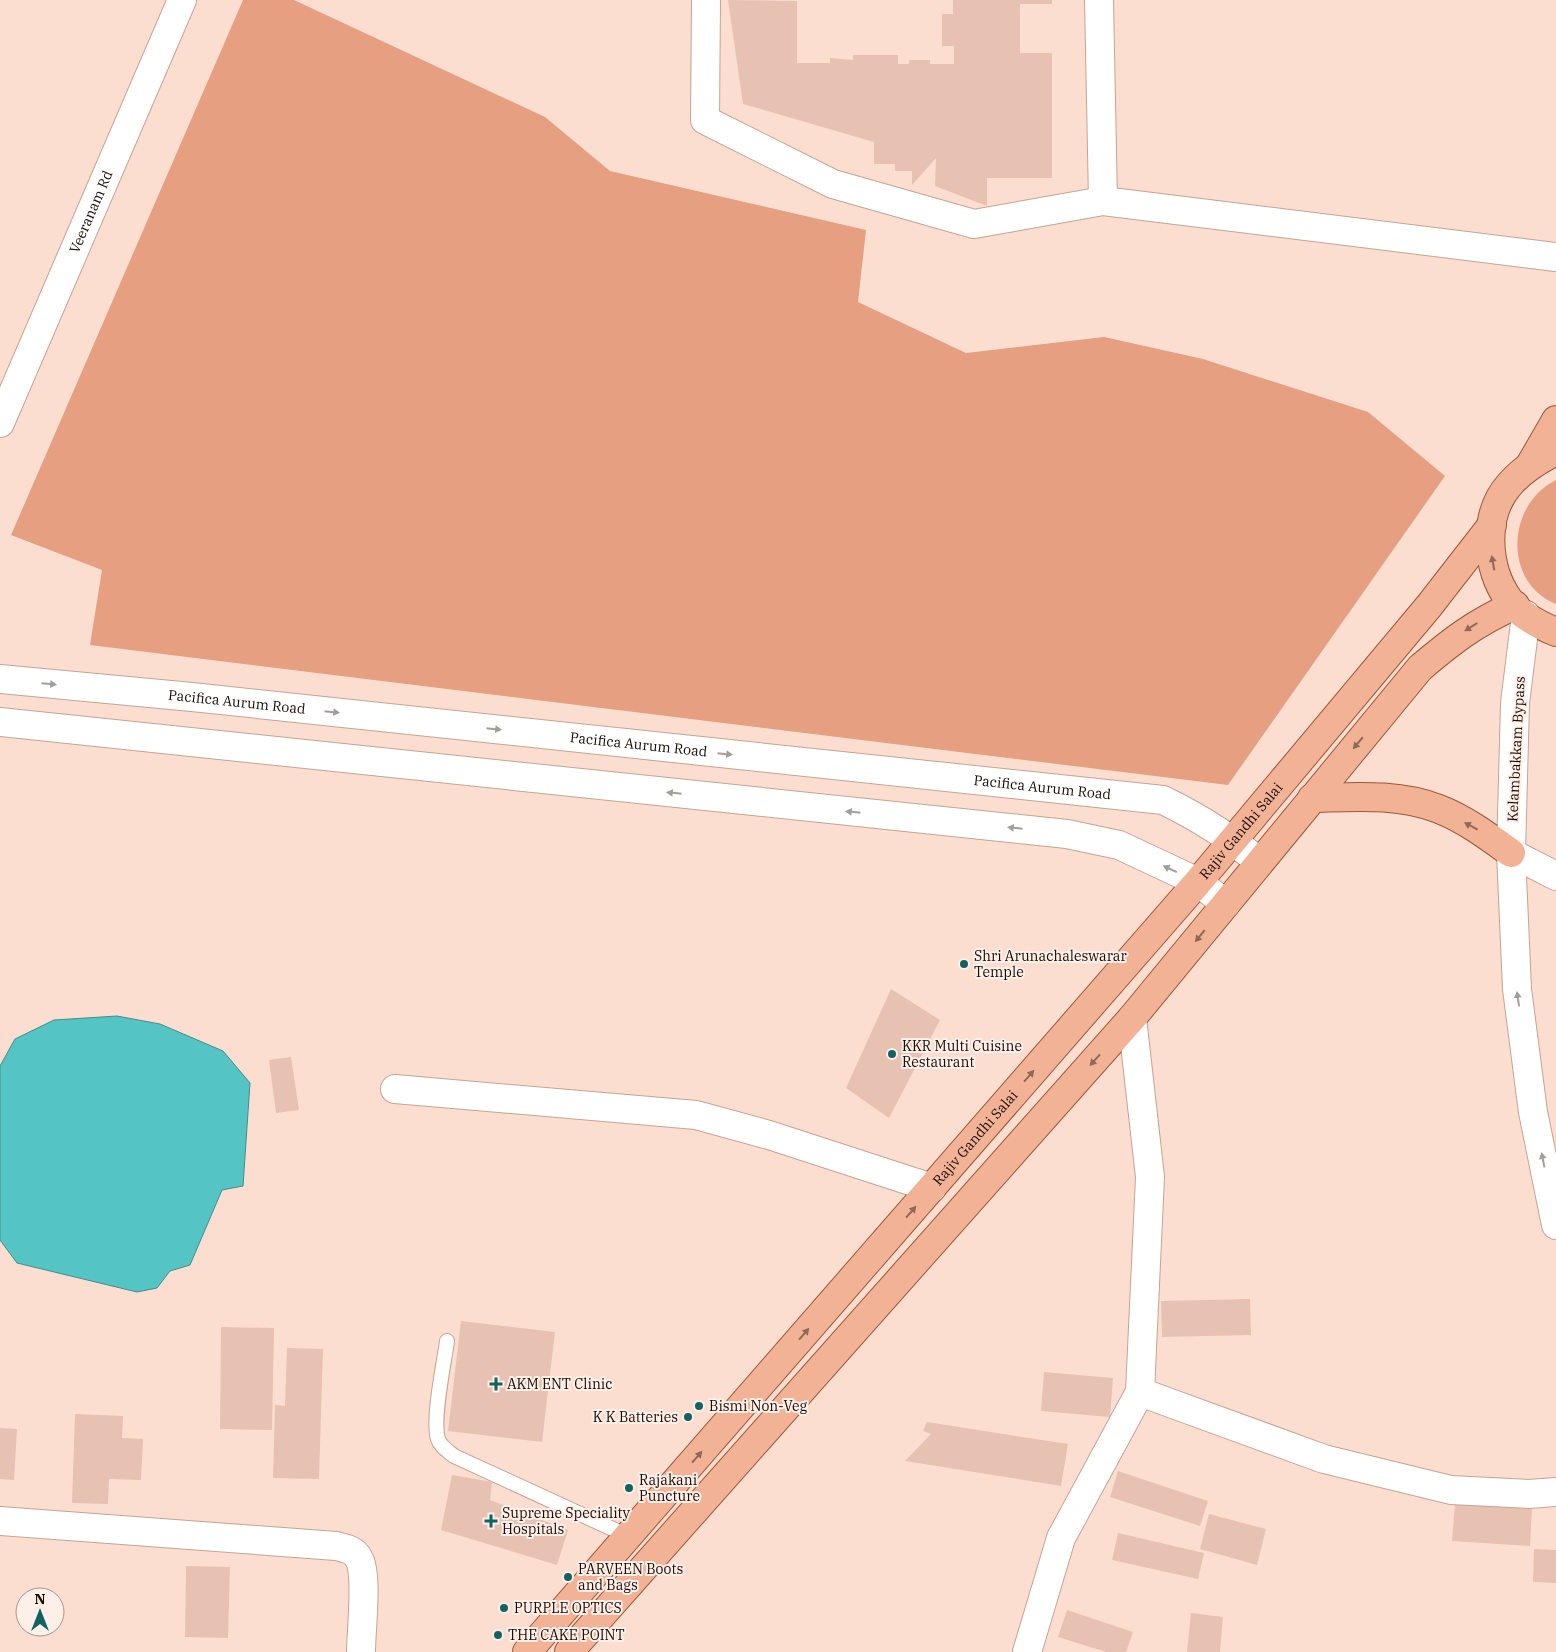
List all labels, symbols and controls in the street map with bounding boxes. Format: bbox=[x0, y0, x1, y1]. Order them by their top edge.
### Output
street label: Veeranam Rd bbox=[65, 167, 117, 256]
one-way arrow bbox=[1489, 555, 1497, 571]
one-way arrow bbox=[1465, 622, 1478, 632]
street label: Kelambakkam Bypass bbox=[1503, 676, 1529, 822]
one-way arrow bbox=[41, 680, 57, 688]
street label: Pacifica Aurum Road bbox=[167, 686, 307, 718]
one-way arrow bbox=[324, 708, 340, 716]
one-way arrow bbox=[486, 725, 502, 733]
street label: Pacifica Aurum Road bbox=[569, 728, 709, 761]
one-way arrow bbox=[1353, 736, 1364, 749]
one-way arrow bbox=[717, 750, 733, 758]
street label: Pacifica Aurum Road bbox=[973, 771, 1112, 803]
street label: Rajiv Gandhi Salai bbox=[1195, 779, 1286, 883]
one-way arrow bbox=[666, 789, 682, 797]
one-way arrow bbox=[845, 807, 861, 815]
one-way arrow bbox=[1464, 822, 1478, 830]
one-way arrow bbox=[1006, 824, 1022, 832]
one-way arrow bbox=[1163, 865, 1177, 873]
one-way arrow bbox=[1195, 930, 1206, 942]
place label: Shri Arunachaleswarar Temple bbox=[974, 947, 1127, 981]
marker: Shri Arunachaleswarar Temple bbox=[958, 958, 970, 970]
one-way arrow bbox=[1514, 991, 1522, 1007]
place label: KKR Multi Cuisine Restaurant bbox=[902, 1037, 1022, 1071]
marker: KKR Multi Cuisine Restaurant bbox=[886, 1048, 898, 1060]
one-way arrow bbox=[1089, 1053, 1101, 1065]
one-way arrow bbox=[1023, 1071, 1035, 1083]
street label: Rajiv Gandhi Salai bbox=[929, 1087, 1021, 1189]
one-way arrow bbox=[1539, 1152, 1547, 1167]
one-way arrow bbox=[905, 1206, 916, 1218]
one-way arrow bbox=[798, 1329, 810, 1341]
place label: AKM ENT Clinic bbox=[507, 1375, 612, 1393]
marker: AKM ENT Clinic bbox=[489, 1377, 503, 1391]
place label: Bismi Non-Veg bbox=[709, 1397, 807, 1415]
marker: Bismi Non-Veg bbox=[693, 1400, 705, 1412]
place label: K K Batteries bbox=[593, 1408, 678, 1426]
marker: K K Batteries bbox=[682, 1411, 694, 1423]
one-way arrow bbox=[691, 1451, 703, 1463]
place label: Rajakani Puncture bbox=[639, 1471, 700, 1505]
marker: Rajakani Puncture bbox=[623, 1482, 635, 1494]
place label: Supreme Speciality Hospitals bbox=[502, 1504, 630, 1538]
marker: Supreme Speciality Hospitals bbox=[484, 1514, 498, 1528]
place label: PARVEEN Boots and Bags bbox=[578, 1560, 683, 1594]
marker: PARVEEN Boots and Bags bbox=[562, 1571, 574, 1583]
north arrow bbox=[15, 1587, 65, 1637]
text: N bbox=[34, 1590, 46, 1608]
place label: PURPLE OPTICS bbox=[514, 1599, 622, 1617]
marker: PURPLE OPTICS bbox=[498, 1602, 510, 1614]
place label: THE CAKE POINT bbox=[508, 1626, 625, 1644]
marker: THE CAKE POINT bbox=[492, 1629, 504, 1641]

